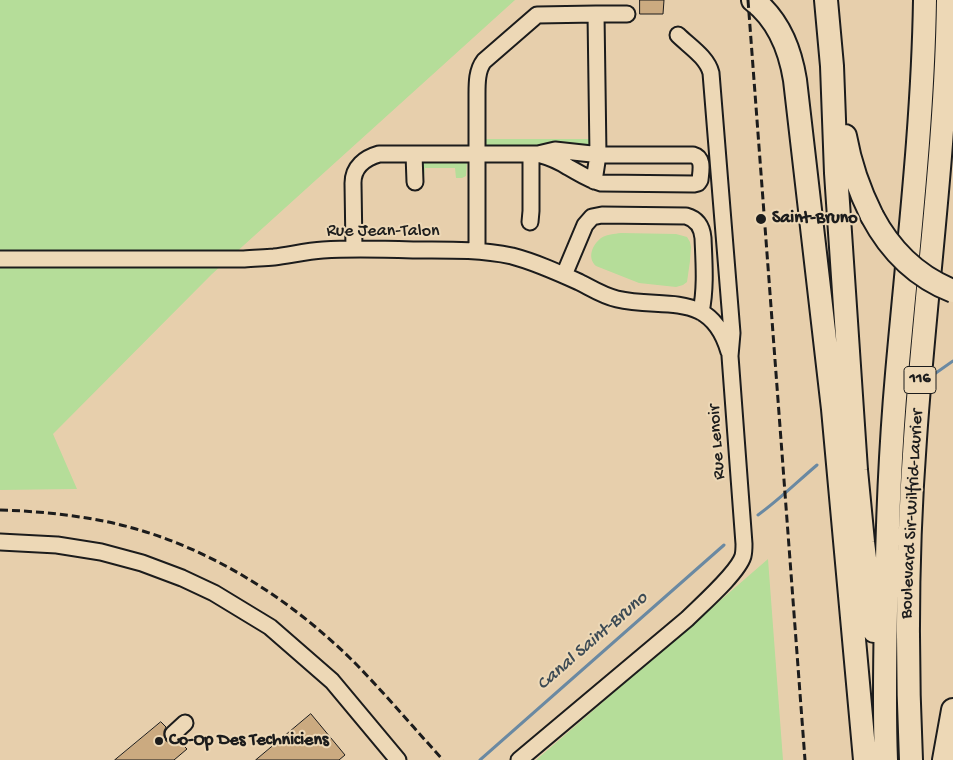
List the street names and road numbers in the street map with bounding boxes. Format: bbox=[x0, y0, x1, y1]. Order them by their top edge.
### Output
street label: Rue Jean-Talon bbox=[326, 221, 440, 243]
road number: 116 bbox=[904, 366, 936, 394]
street label: Rue Lenoir bbox=[705, 404, 731, 480]
street label: Boulevard Sir-Wilfrid-Laurier bbox=[897, 409, 929, 619]

